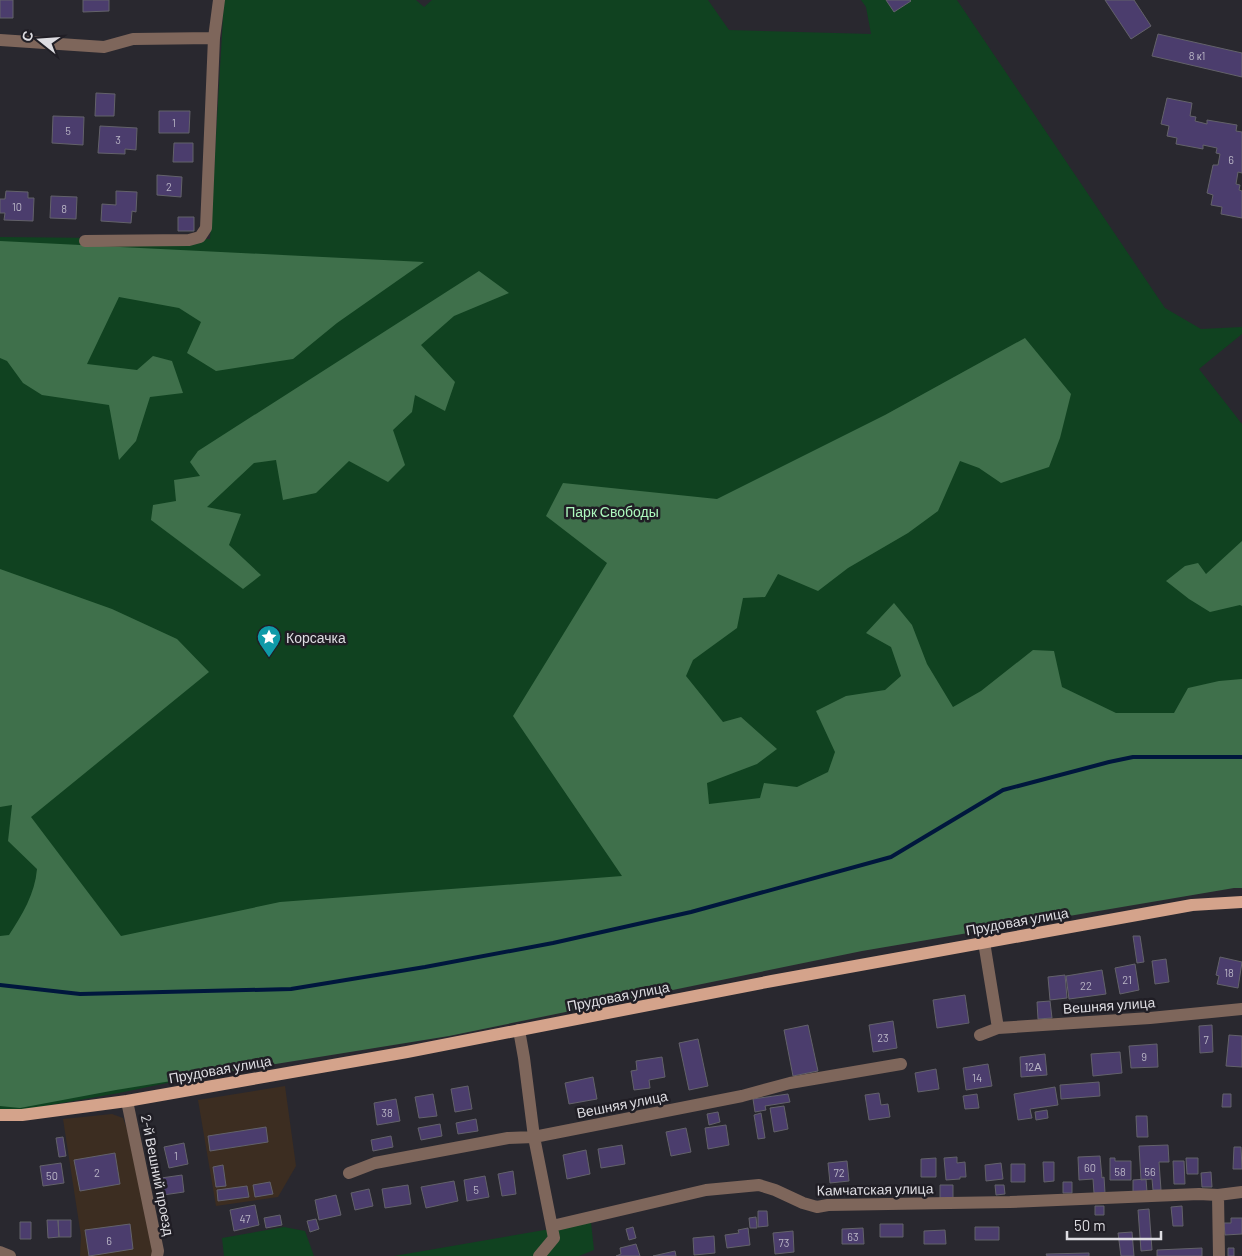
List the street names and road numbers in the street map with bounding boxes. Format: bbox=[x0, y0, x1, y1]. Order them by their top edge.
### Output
street label: Прудовая улица bbox=[964, 904, 1070, 938]
street label: Прудовая улица bbox=[565, 978, 671, 1014]
street label: Вешняя улица bbox=[1062, 993, 1156, 1017]
street label: Прудовая улица bbox=[167, 1052, 273, 1086]
street label: Вешняя улица bbox=[575, 1087, 669, 1121]
street label: 2-й Вешний проезд bbox=[138, 1113, 178, 1237]
street label: Камчатская улица bbox=[817, 1179, 934, 1199]

